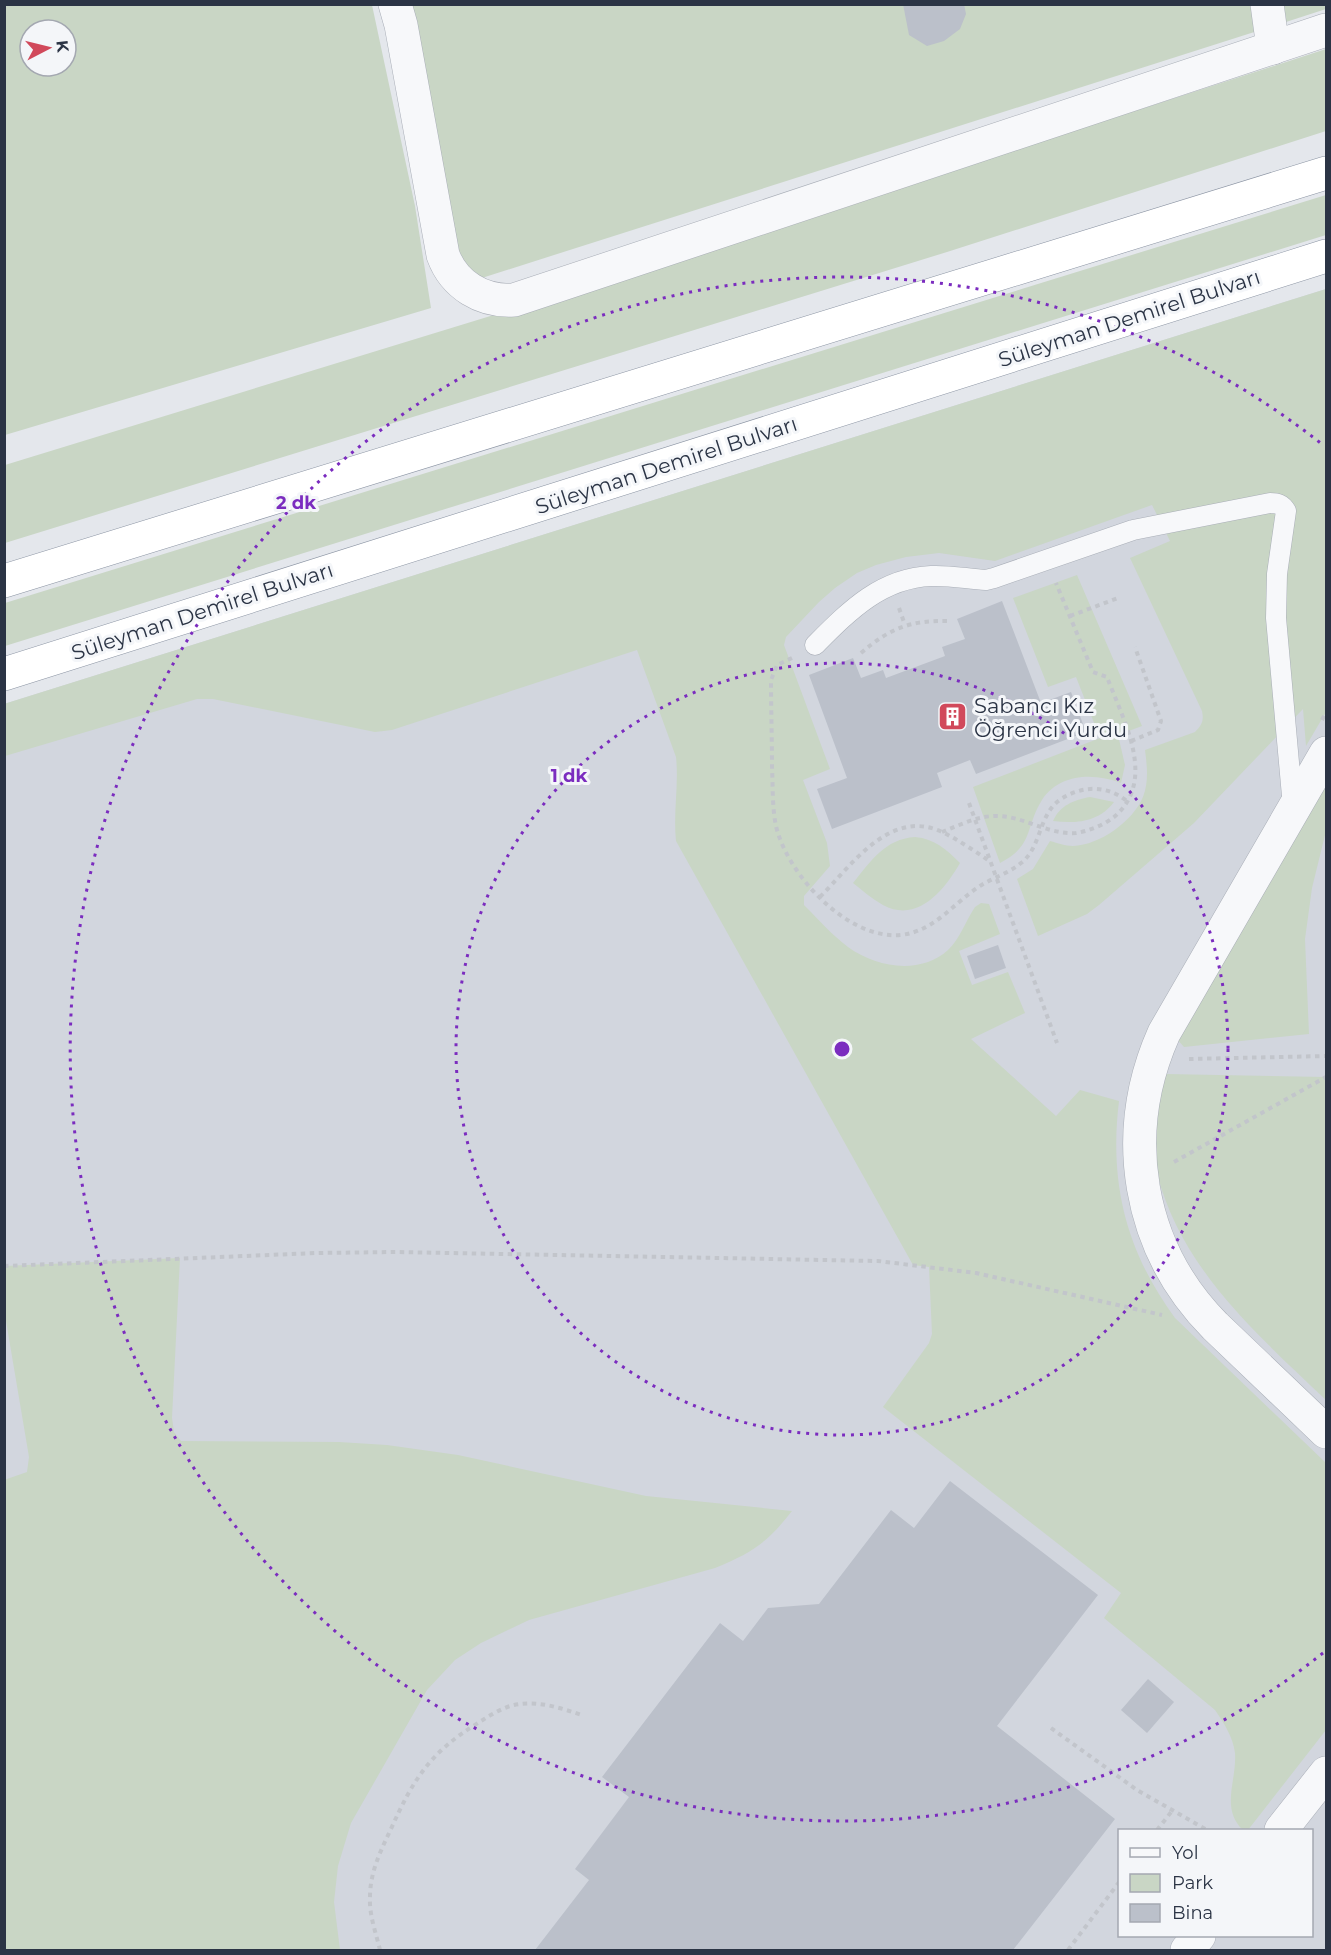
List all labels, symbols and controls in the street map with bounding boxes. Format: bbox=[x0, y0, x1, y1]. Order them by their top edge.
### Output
north arrow bbox=[18, 18, 78, 78]
text: K bbox=[52, 39, 73, 54]
street label: Süleyman Demirel Bulvarı bbox=[995, 264, 1263, 372]
street label: Süleyman Demirel Bulvarı bbox=[532, 411, 800, 519]
text: 2 dk bbox=[276, 492, 316, 514]
street label: Süleyman Demirel Bulvarı bbox=[68, 557, 336, 665]
place label: Sabancı Kız Öğrenci Yurdu bbox=[974, 693, 1127, 742]
building icon: Sabancı Kız Öğrenci Yurdu bbox=[937, 701, 969, 733]
text: 1 dk bbox=[551, 765, 587, 787]
centre of rings bbox=[832, 1039, 852, 1059]
legend bbox=[1118, 1829, 1313, 1937]
text: Yol bbox=[1172, 1842, 1198, 1864]
text: Park bbox=[1172, 1872, 1213, 1894]
text: Bina bbox=[1172, 1902, 1213, 1924]

